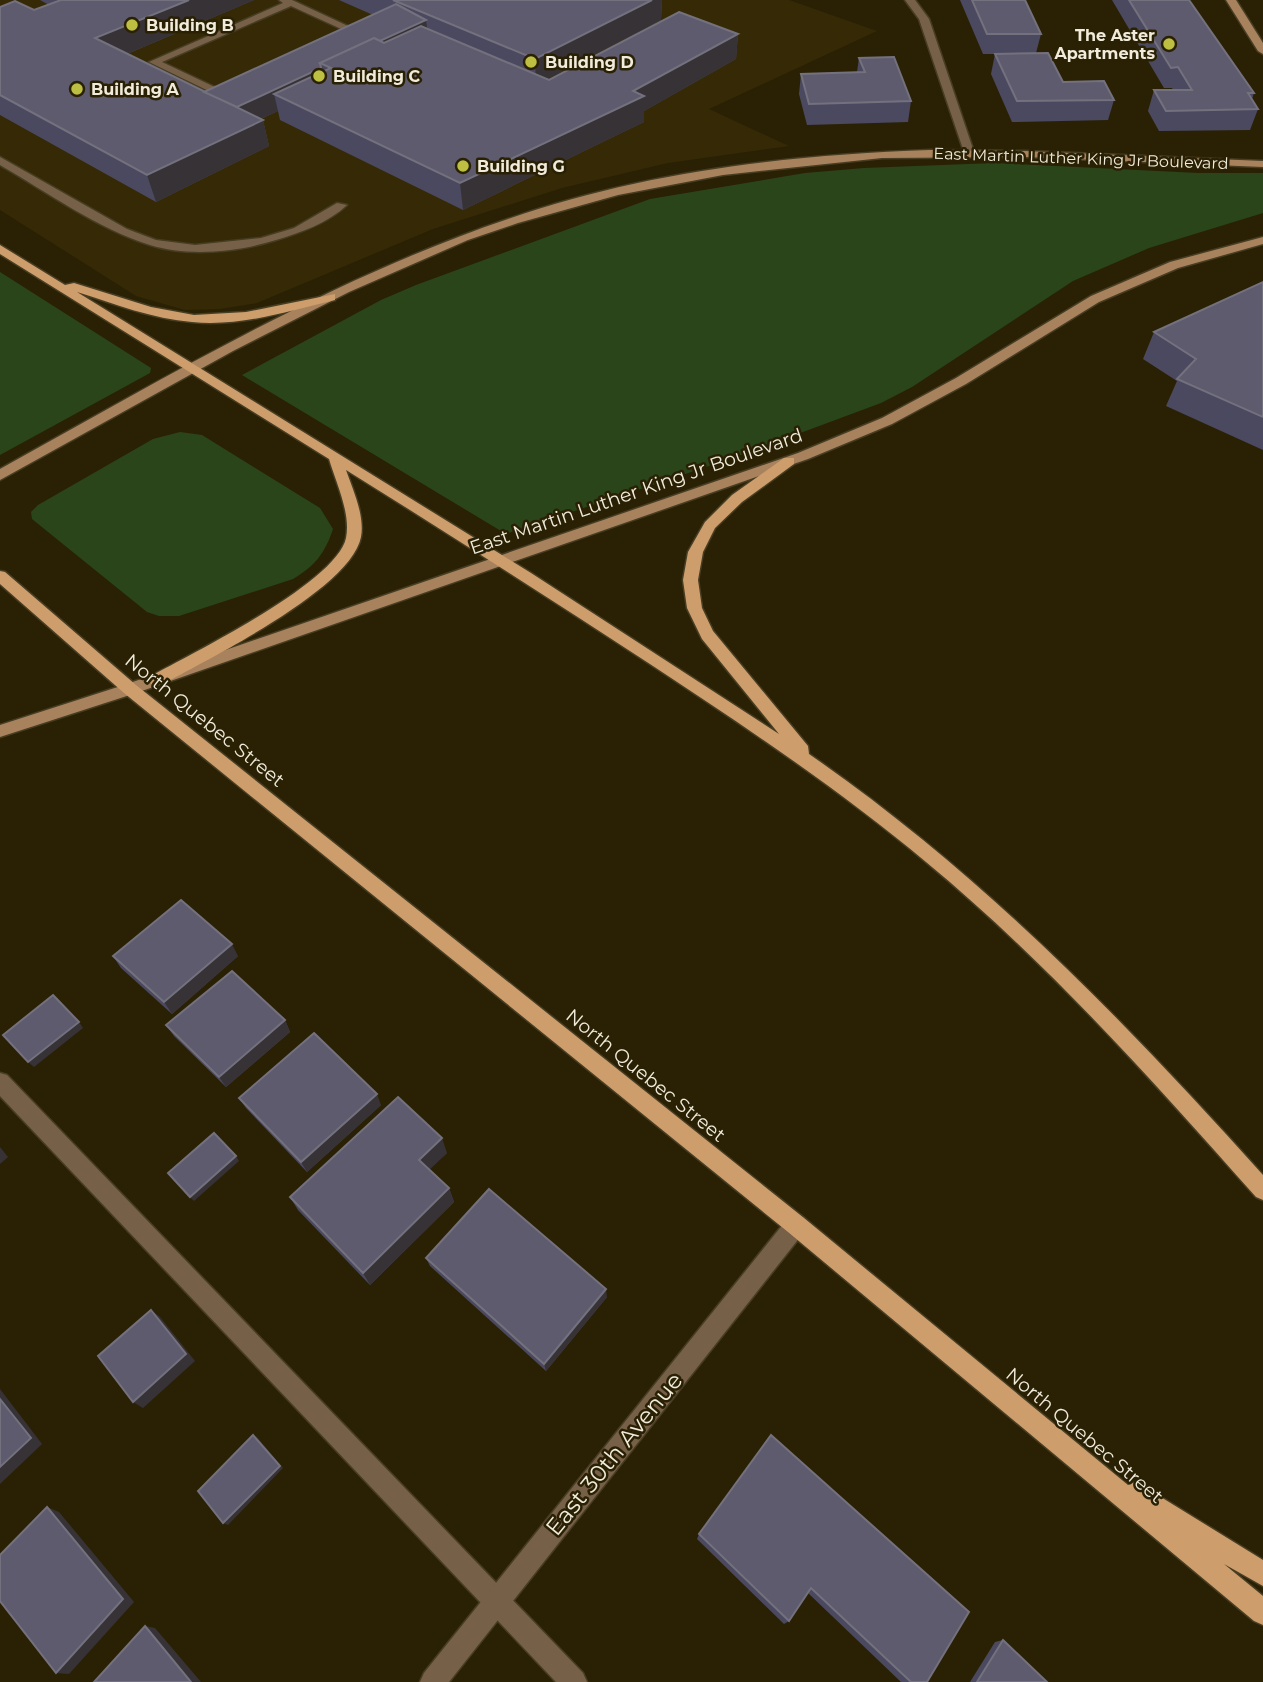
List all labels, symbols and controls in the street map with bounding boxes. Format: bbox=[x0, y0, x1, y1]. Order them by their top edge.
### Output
place label: Building B bbox=[146, 16, 234, 35]
marker: Building B bbox=[124, 17, 140, 33]
place label: The Aster Apartments bbox=[1053, 26, 1155, 63]
marker: The Aster Apartments bbox=[1161, 36, 1177, 52]
place label: Building D bbox=[545, 53, 634, 72]
marker: Building D bbox=[523, 54, 539, 70]
place label: Building C bbox=[333, 67, 421, 86]
marker: Building C bbox=[311, 68, 327, 84]
place label: Building A bbox=[91, 80, 180, 99]
marker: Building A bbox=[69, 81, 85, 97]
street label: East Martin Luther King Jr Boulevard bbox=[933, 144, 1229, 173]
place label: Building G bbox=[477, 157, 565, 176]
marker: Building G bbox=[455, 158, 471, 174]
street label: East Martin Luther King Jr Boulevard bbox=[467, 424, 806, 559]
street label: North Quebec Street bbox=[120, 649, 289, 792]
street label: North Quebec Street bbox=[561, 1004, 730, 1147]
street label: North Quebec Street bbox=[1001, 1363, 1168, 1508]
street label: East 30th Avenue bbox=[540, 1367, 688, 1541]

